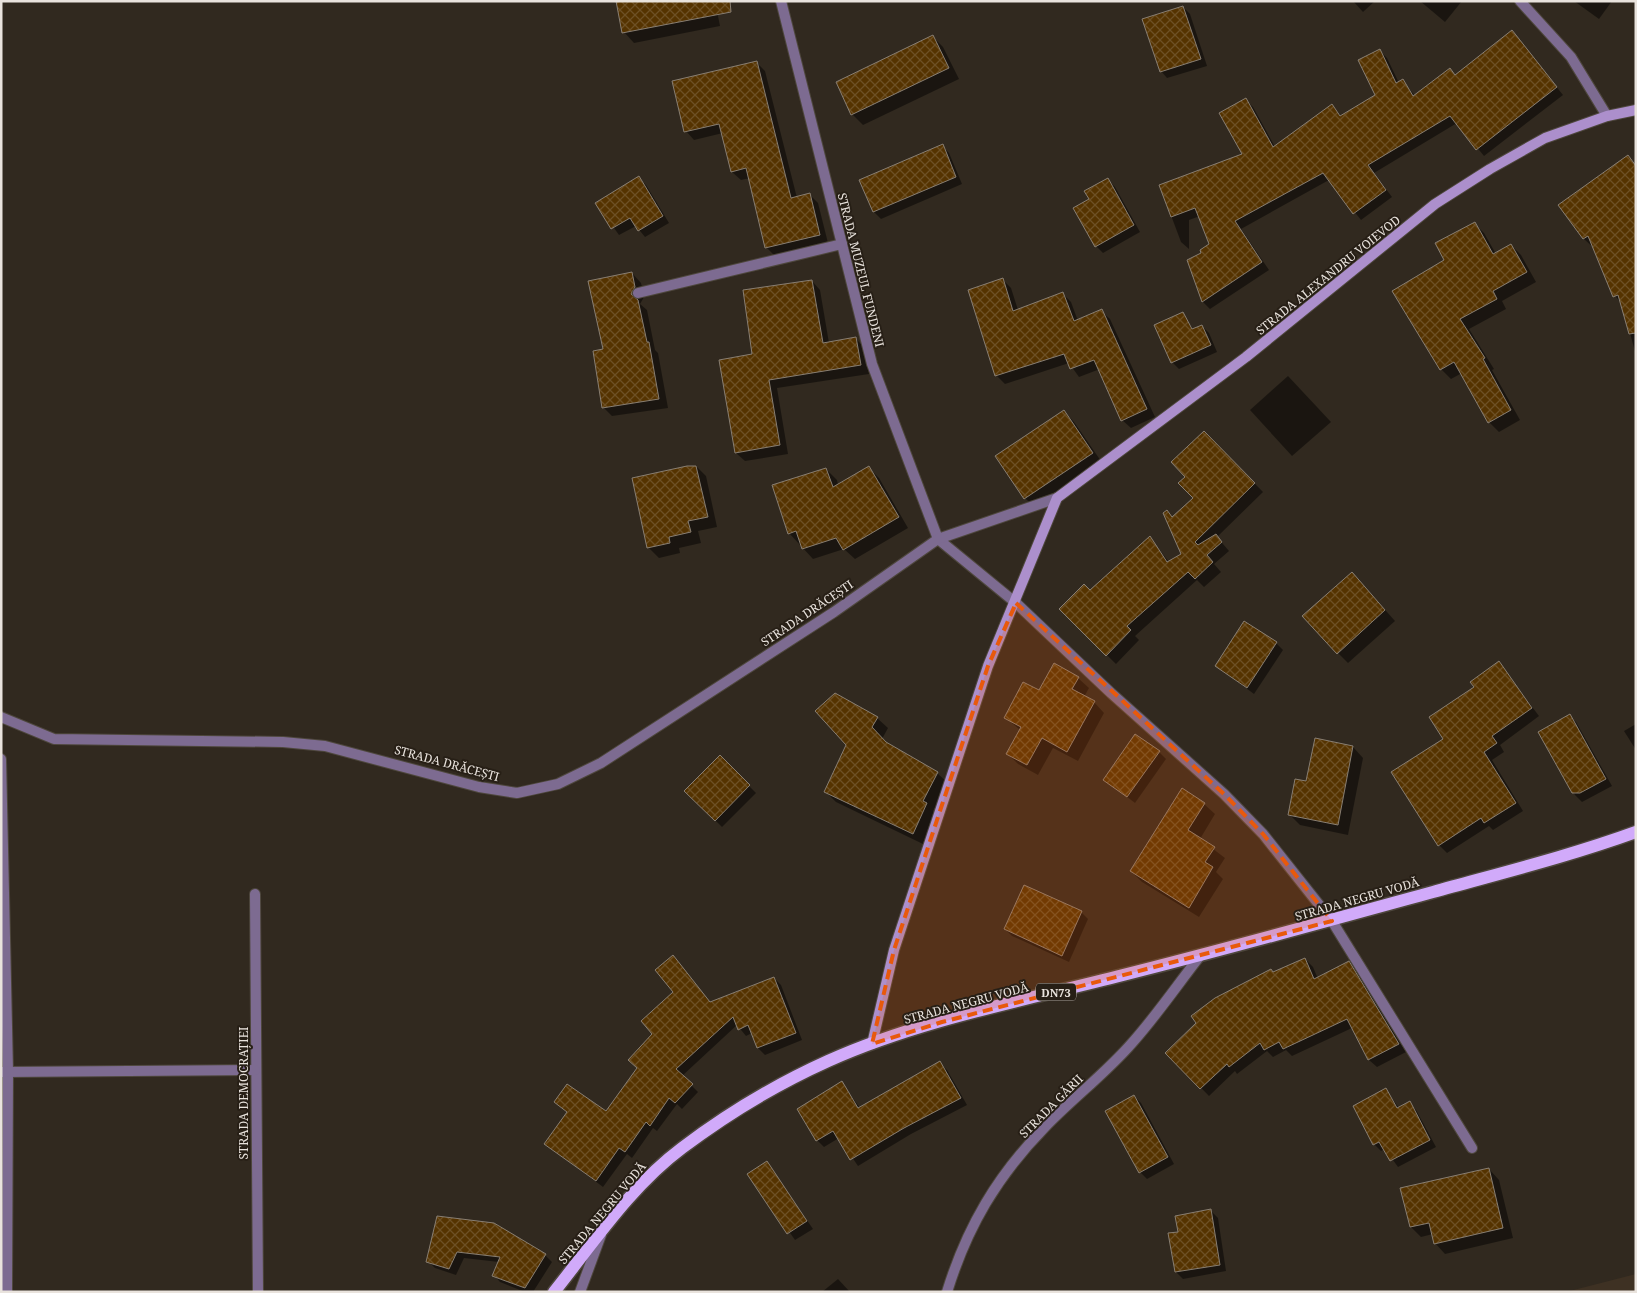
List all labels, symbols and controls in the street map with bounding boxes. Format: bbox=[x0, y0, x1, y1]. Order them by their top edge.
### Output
street label: STRADA MUZEUL FUNDENI bbox=[834, 191, 888, 349]
street label: STRADA ALEXANDRU VOIEVOD bbox=[1252, 211, 1404, 339]
street label: STRADA DRĂCEȘTI bbox=[758, 576, 856, 650]
street label: STRADA DRĂCEȘTI bbox=[393, 741, 501, 785]
street label: STRADA NEGRU VODĂ bbox=[1293, 873, 1422, 925]
street label: STRADA NEGRU VODĂ bbox=[902, 978, 1031, 1028]
road number: DN73 bbox=[1036, 984, 1076, 1000]
street label: STRADA DEMOCRAȚIEI bbox=[235, 1026, 252, 1160]
street label: STRADA GĂRII bbox=[1015, 1070, 1087, 1142]
street label: STRADA NEGRU VODĂ bbox=[554, 1158, 650, 1268]

